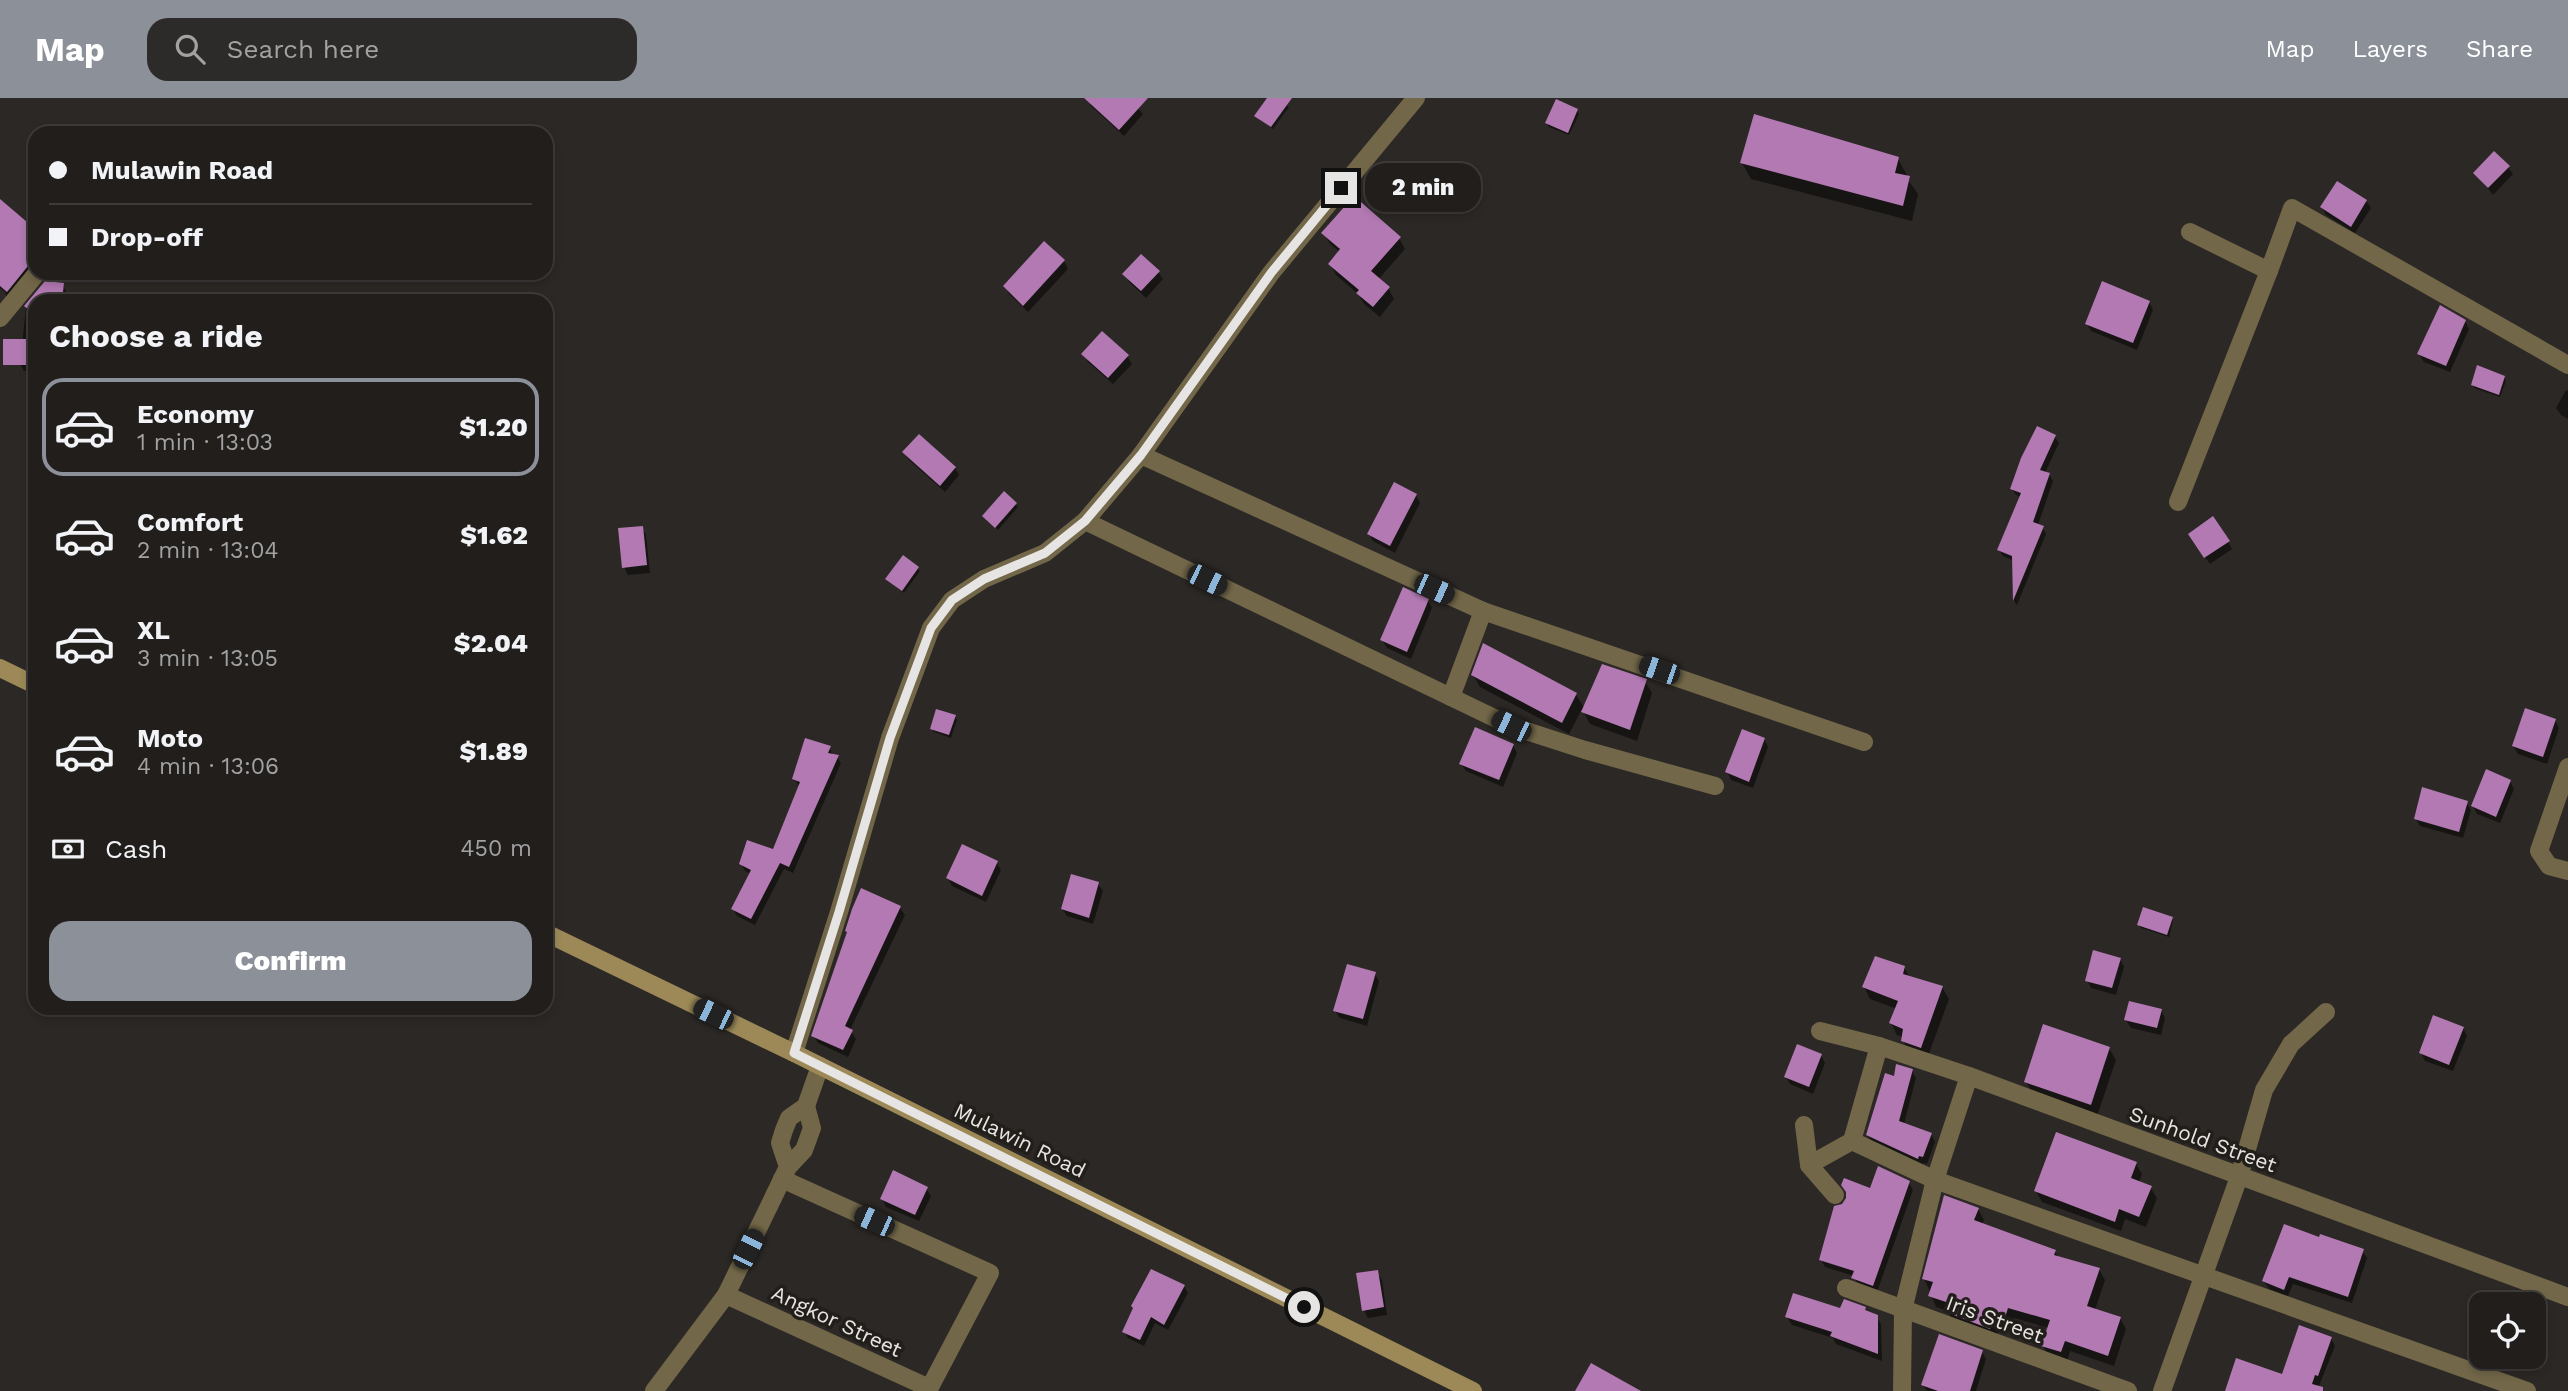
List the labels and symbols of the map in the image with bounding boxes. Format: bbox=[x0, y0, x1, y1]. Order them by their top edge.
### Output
callout: 2 min bbox=[1366, 164, 1481, 212]
route end bbox=[1325, 172, 1357, 204]
car bbox=[1184, 561, 1231, 599]
car bbox=[1411, 571, 1458, 607]
car bbox=[1636, 653, 1683, 687]
car bbox=[1488, 707, 1535, 745]
car bbox=[690, 995, 737, 1033]
street label: Mulawin Road bbox=[950, 1097, 1090, 1183]
street label: Sunhold Street bbox=[2126, 1101, 2280, 1177]
car bbox=[851, 1203, 898, 1239]
car bbox=[730, 1226, 767, 1272]
street label: Angkor Street bbox=[768, 1280, 906, 1362]
street label: Iris Street bbox=[1943, 1290, 2047, 1348]
route start bbox=[1288, 1291, 1320, 1323]

